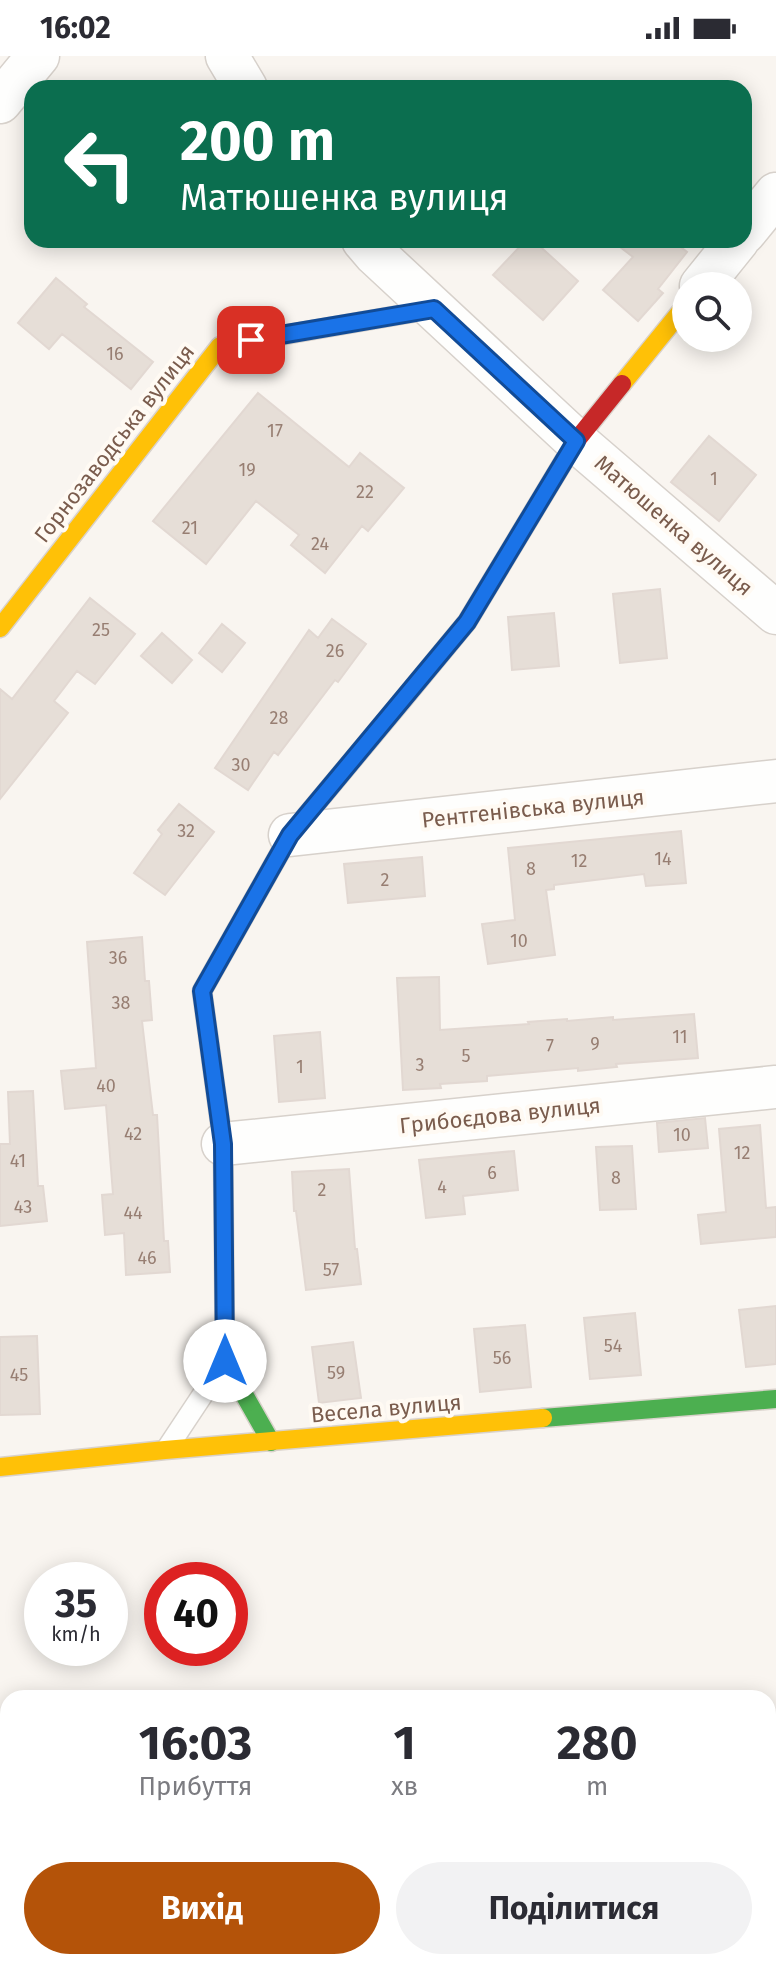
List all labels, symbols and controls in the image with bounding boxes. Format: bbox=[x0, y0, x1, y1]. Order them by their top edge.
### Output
text: 16:02 bbox=[40, 10, 111, 46]
text: 200 m bbox=[180, 108, 335, 175]
icon: left bbox=[48, 112, 152, 216]
text: Матюшенка вулиця bbox=[180, 176, 509, 220]
map controls bbox=[672, 272, 752, 352]
button: search bbox=[672, 272, 752, 352]
pin bbox=[217, 306, 285, 374]
icon: arrive bbox=[229, 318, 273, 362]
street label: Горнозаводська вулиця bbox=[29, 339, 200, 548]
house number: 16 bbox=[106, 343, 124, 365]
house number: 17 bbox=[267, 420, 283, 442]
street label: Матюшенка вулиця bbox=[589, 449, 758, 601]
house number: 19 bbox=[238, 459, 256, 481]
house number: 1 bbox=[710, 468, 718, 490]
house number: 22 bbox=[356, 481, 374, 503]
house number: 21 bbox=[182, 517, 198, 539]
house number: 24 bbox=[311, 533, 329, 555]
house number: 25 bbox=[92, 619, 110, 641]
house number: 26 bbox=[326, 640, 344, 662]
house number: 28 bbox=[270, 707, 288, 729]
house number: 30 bbox=[231, 754, 251, 776]
street label: Рентгенівська вулиця bbox=[420, 783, 646, 834]
house number: 32 bbox=[177, 820, 195, 842]
house number: 14 bbox=[654, 848, 672, 870]
house number: 12 bbox=[571, 850, 587, 872]
house number: 8 bbox=[526, 858, 536, 880]
house number: 2 bbox=[381, 869, 390, 891]
house number: 10 bbox=[510, 930, 528, 952]
house number: 36 bbox=[109, 947, 127, 969]
house number: 38 bbox=[112, 992, 131, 1014]
house number: 11 bbox=[672, 1026, 688, 1048]
house number: 9 bbox=[590, 1033, 600, 1055]
house number: 7 bbox=[546, 1035, 554, 1057]
house number: 5 bbox=[461, 1045, 471, 1067]
house number: 3 bbox=[416, 1054, 424, 1076]
house number: 1 bbox=[296, 1056, 304, 1078]
house number: 40 bbox=[96, 1075, 116, 1097]
street label: Грибоєдова вулиця bbox=[398, 1092, 602, 1139]
house number: 42 bbox=[124, 1123, 142, 1145]
house number: 10 bbox=[673, 1124, 691, 1146]
house number: 12 bbox=[734, 1142, 750, 1164]
house number: 41 bbox=[10, 1150, 26, 1172]
house number: 6 bbox=[487, 1162, 497, 1184]
house number: 8 bbox=[611, 1167, 621, 1189]
house number: 4 bbox=[437, 1176, 447, 1198]
house number: 2 bbox=[318, 1179, 327, 1201]
house number: 43 bbox=[14, 1196, 32, 1218]
house number: 44 bbox=[123, 1202, 143, 1224]
house number: 46 bbox=[137, 1247, 157, 1269]
house number: 57 bbox=[323, 1259, 339, 1281]
position arrow bbox=[183, 1319, 267, 1403]
house number: 54 bbox=[604, 1335, 623, 1357]
house number: 56 bbox=[493, 1347, 511, 1369]
house number: 59 bbox=[327, 1362, 345, 1384]
house number: 45 bbox=[10, 1364, 28, 1386]
street label: Весела вулиця bbox=[310, 1388, 463, 1429]
speed limit sign: 40 bbox=[144, 1562, 248, 1666]
text: 35 bbox=[55, 1580, 97, 1628]
text: km/h bbox=[51, 1622, 101, 1646]
text: 16:03 bbox=[139, 1714, 252, 1772]
text: 1 bbox=[393, 1714, 416, 1772]
text: 280 bbox=[557, 1714, 637, 1772]
text: Прибуття bbox=[139, 1771, 252, 1802]
text: хв bbox=[391, 1771, 418, 1802]
text: m bbox=[586, 1771, 608, 1802]
button: Вихід bbox=[24, 1862, 380, 1954]
button: Поділитися bbox=[396, 1862, 752, 1954]

